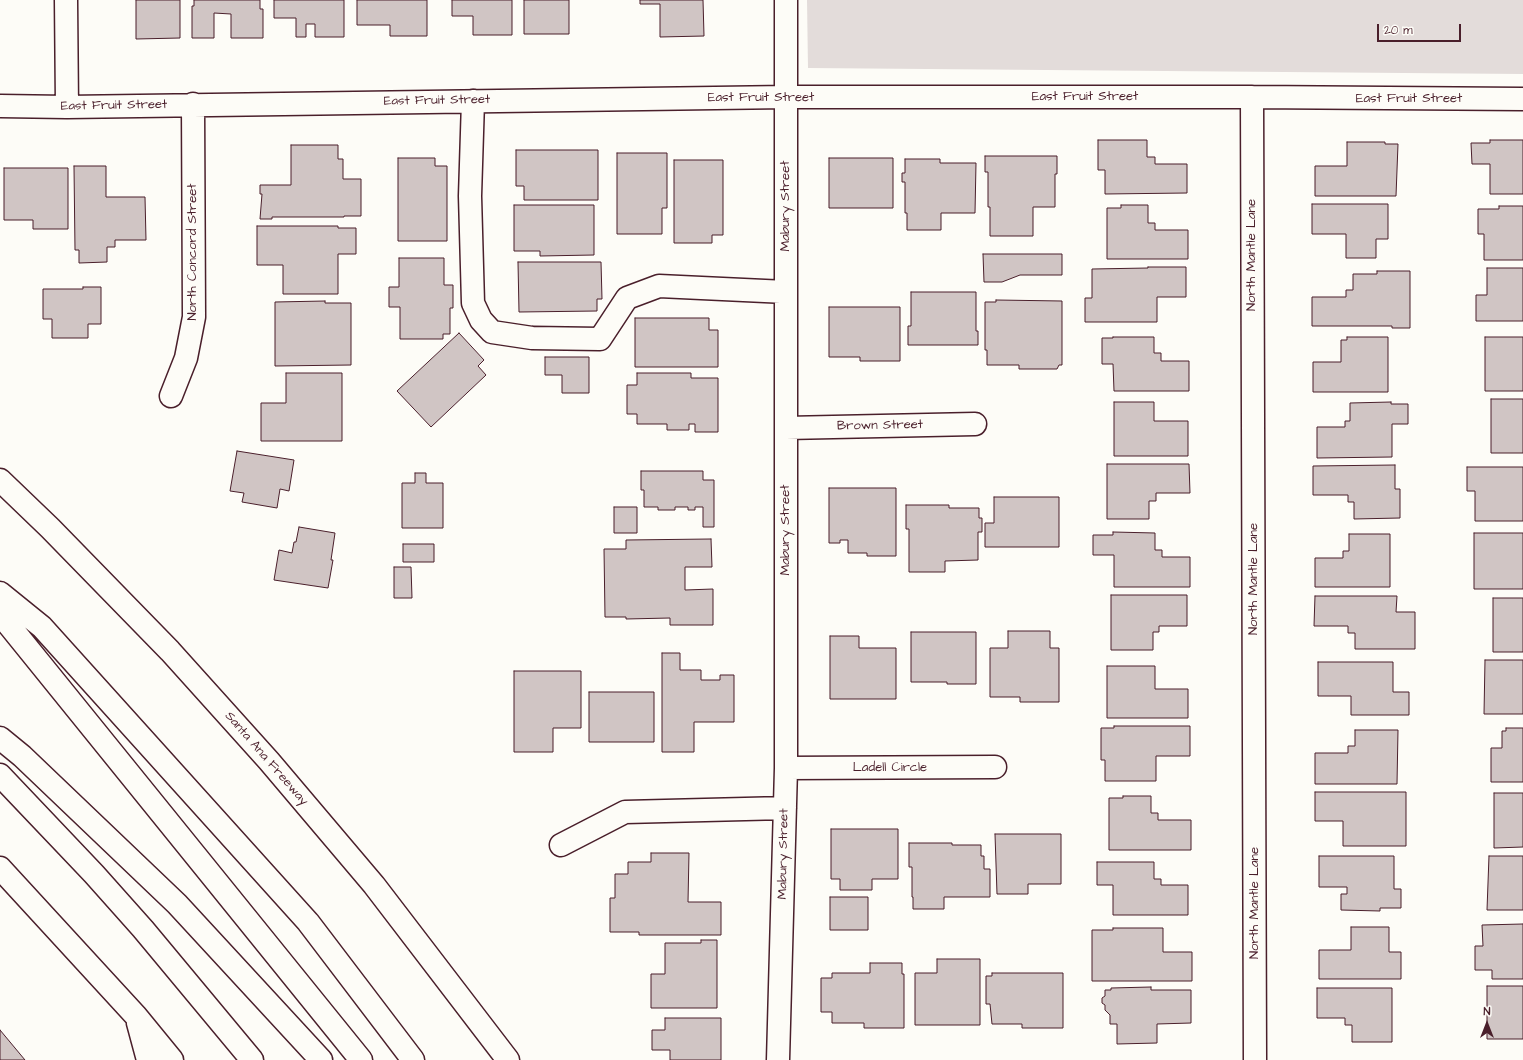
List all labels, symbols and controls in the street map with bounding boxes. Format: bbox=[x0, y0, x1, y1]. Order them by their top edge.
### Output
scale bar bbox=[1379, 16, 1463, 42]
text: 20 m bbox=[1384, 22, 1413, 39]
street label: East Fruit Street bbox=[1032, 89, 1138, 105]
street label: East Fruit Street bbox=[708, 90, 814, 106]
street label: East Fruit Street bbox=[1356, 91, 1462, 107]
street label: East Fruit Street bbox=[384, 92, 490, 110]
street label: East Fruit Street bbox=[61, 97, 167, 115]
street label: Mabury Street bbox=[778, 161, 794, 251]
street label: North Concord Street bbox=[185, 183, 201, 321]
street label: North Mantle Lane bbox=[1244, 199, 1260, 311]
street label: Brown Street bbox=[837, 417, 923, 435]
street label: Mabury Street bbox=[778, 485, 794, 575]
street label: North Mantle Lane bbox=[1246, 523, 1262, 635]
street label: Santa Ana Freeway bbox=[221, 709, 311, 809]
street label: Ladell Circle bbox=[853, 760, 927, 776]
street label: Mabury Street bbox=[775, 808, 793, 900]
street label: North Mantle Lane bbox=[1247, 847, 1263, 959]
north arrow bbox=[1467, 1004, 1507, 1044]
text: N bbox=[1484, 1004, 1490, 1019]

